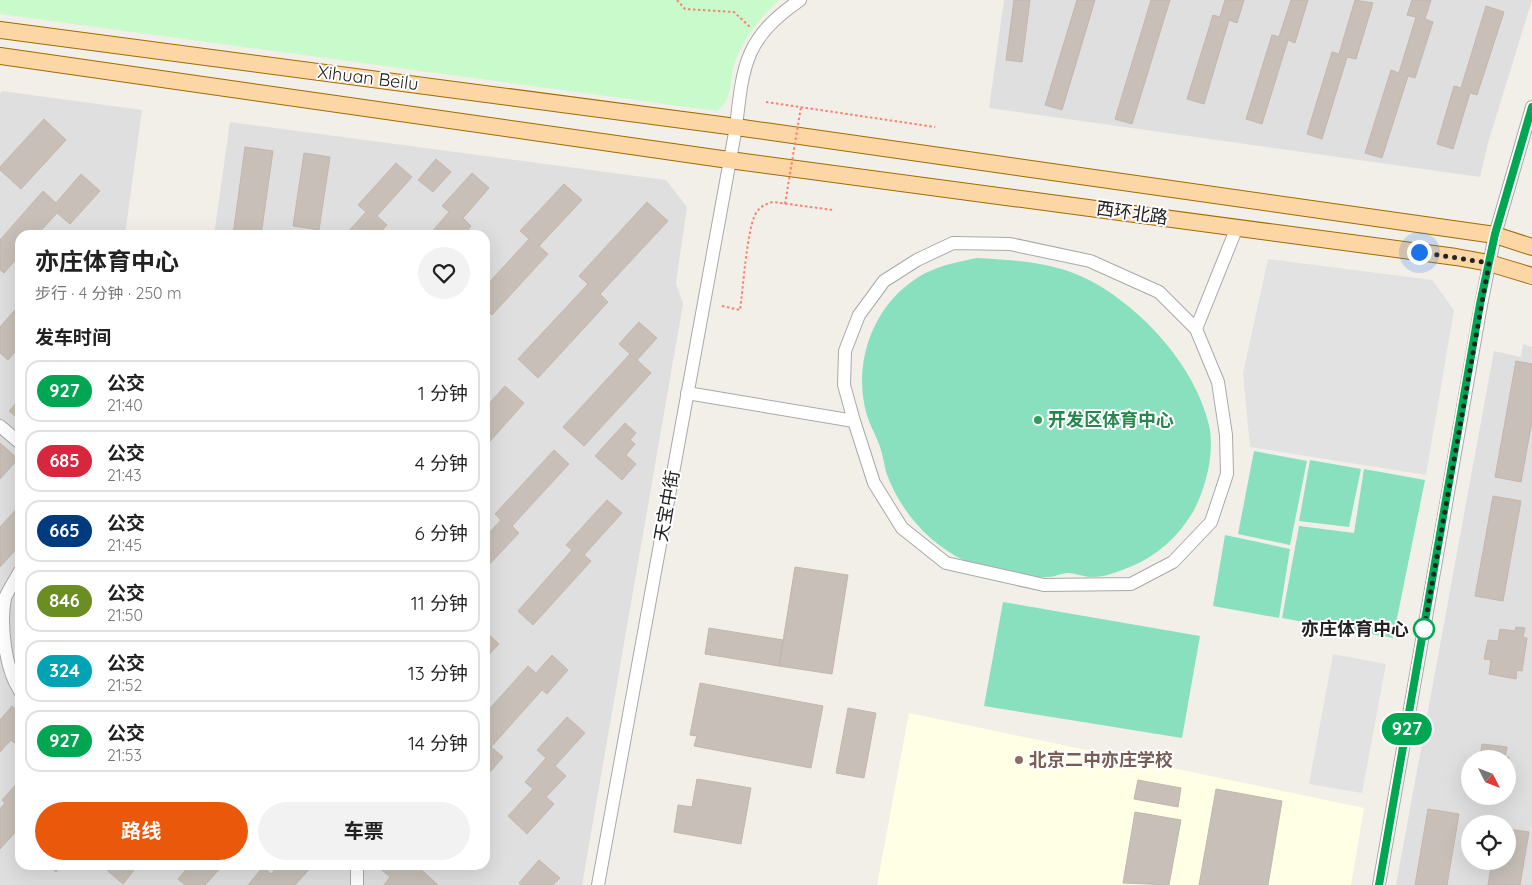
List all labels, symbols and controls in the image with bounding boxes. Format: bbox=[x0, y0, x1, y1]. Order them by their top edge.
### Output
street label: Xihuan Beilu bbox=[316, 60, 420, 95]
street label: 西环北路 bbox=[1095, 196, 1169, 229]
your location bbox=[1407, 240, 1432, 265]
text: 亦庄体育中心 bbox=[35, 246, 179, 276]
button: heart bbox=[418, 247, 470, 299]
text: 步行 · 4 分钟 · 250 m bbox=[35, 283, 182, 303]
text: 发车时间 bbox=[35, 325, 111, 349]
text: 公交 bbox=[107, 371, 145, 395]
text: 927 bbox=[49, 379, 80, 402]
text: 1 分钟 bbox=[418, 381, 468, 405]
text: 21:40 bbox=[107, 395, 143, 415]
place label: 开发区体育中心 bbox=[1048, 408, 1174, 431]
marker: 开发区体育中心 bbox=[1032, 414, 1044, 426]
text: 公交 bbox=[107, 441, 145, 465]
text: 685 bbox=[49, 449, 80, 472]
text: 4 分钟 bbox=[415, 451, 468, 475]
text: 21:43 bbox=[107, 465, 142, 485]
street label: 天宝中街 bbox=[649, 468, 684, 543]
text: 公交 bbox=[107, 511, 145, 535]
text: 665 bbox=[49, 519, 80, 542]
text: 6 分钟 bbox=[415, 521, 468, 545]
text: 21:45 bbox=[107, 535, 142, 555]
text: 公交 bbox=[107, 581, 145, 605]
text: 846 bbox=[49, 589, 80, 612]
text: 11 分钟 bbox=[411, 591, 468, 615]
text: 21:50 bbox=[107, 605, 143, 625]
place label: 亦庄体育中心 bbox=[1301, 617, 1409, 640]
marker: 亦庄体育中心 bbox=[1413, 618, 1435, 640]
text: 公交 bbox=[107, 651, 145, 675]
text: 324 bbox=[49, 659, 80, 682]
text: 13 分钟 bbox=[408, 661, 468, 685]
text: 21:52 bbox=[107, 675, 142, 695]
line badge: 927 bbox=[1378, 713, 1436, 745]
text: 927 bbox=[1392, 717, 1422, 740]
text: 公交 bbox=[107, 721, 145, 745]
text: 927 bbox=[49, 729, 80, 752]
text: 14 分钟 bbox=[408, 731, 468, 755]
text: 21:53 bbox=[107, 745, 142, 765]
place label: 北京二中亦庄学校 bbox=[1029, 748, 1173, 771]
north arrow bbox=[1461, 750, 1516, 805]
map controls bbox=[1461, 750, 1516, 870]
marker: 北京二中亦庄学校 bbox=[1013, 754, 1025, 766]
button: 路线 bbox=[35, 802, 248, 860]
button: 车票 bbox=[258, 802, 470, 860]
button: locate bbox=[1461, 815, 1516, 870]

